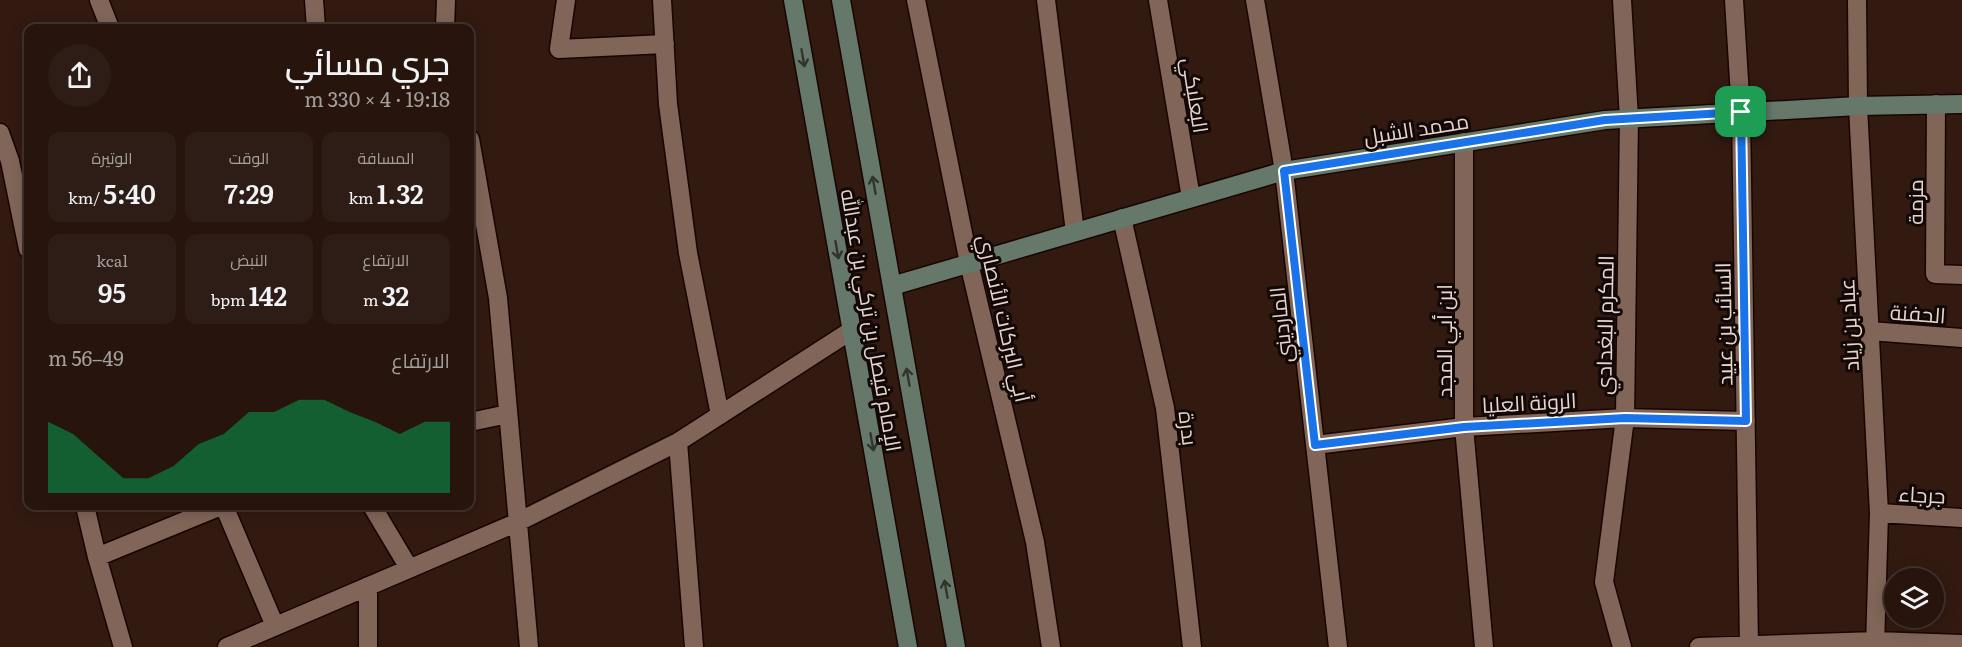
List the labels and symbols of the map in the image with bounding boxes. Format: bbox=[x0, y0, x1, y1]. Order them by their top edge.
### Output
one-way arrow bbox=[798, 47, 809, 67]
street label: البعلبكي bbox=[1173, 55, 1218, 135]
pin bbox=[1715, 86, 1766, 137]
street label: محمد الشبل bbox=[1361, 103, 1471, 151]
one-way arrow bbox=[868, 175, 879, 195]
street label: مزمة bbox=[1898, 179, 1929, 225]
street label: الإمام فيصل بن تركي بن عبدالله bbox=[832, 186, 911, 454]
street label: أبي البركات الأنصاري bbox=[969, 231, 1040, 406]
one-way arrow bbox=[832, 239, 843, 259]
street label: المكرم البغدادي bbox=[1586, 255, 1623, 395]
street label: السائب بن عبيد bbox=[1705, 262, 1739, 386]
street label: عباد بن زياد bbox=[1829, 278, 1865, 372]
street label: ابن أبي المجد bbox=[1427, 284, 1461, 398]
street label: المارديني bbox=[1260, 285, 1301, 365]
street label: الحفنة bbox=[1889, 295, 1947, 329]
one-way arrow bbox=[902, 367, 913, 387]
street label: الرونة العليا bbox=[1481, 383, 1577, 419]
street label: بدرة bbox=[1173, 409, 1207, 447]
one-way arrow bbox=[866, 431, 877, 451]
street label: جرجاء bbox=[1898, 476, 1946, 510]
one-way arrow bbox=[940, 580, 951, 600]

